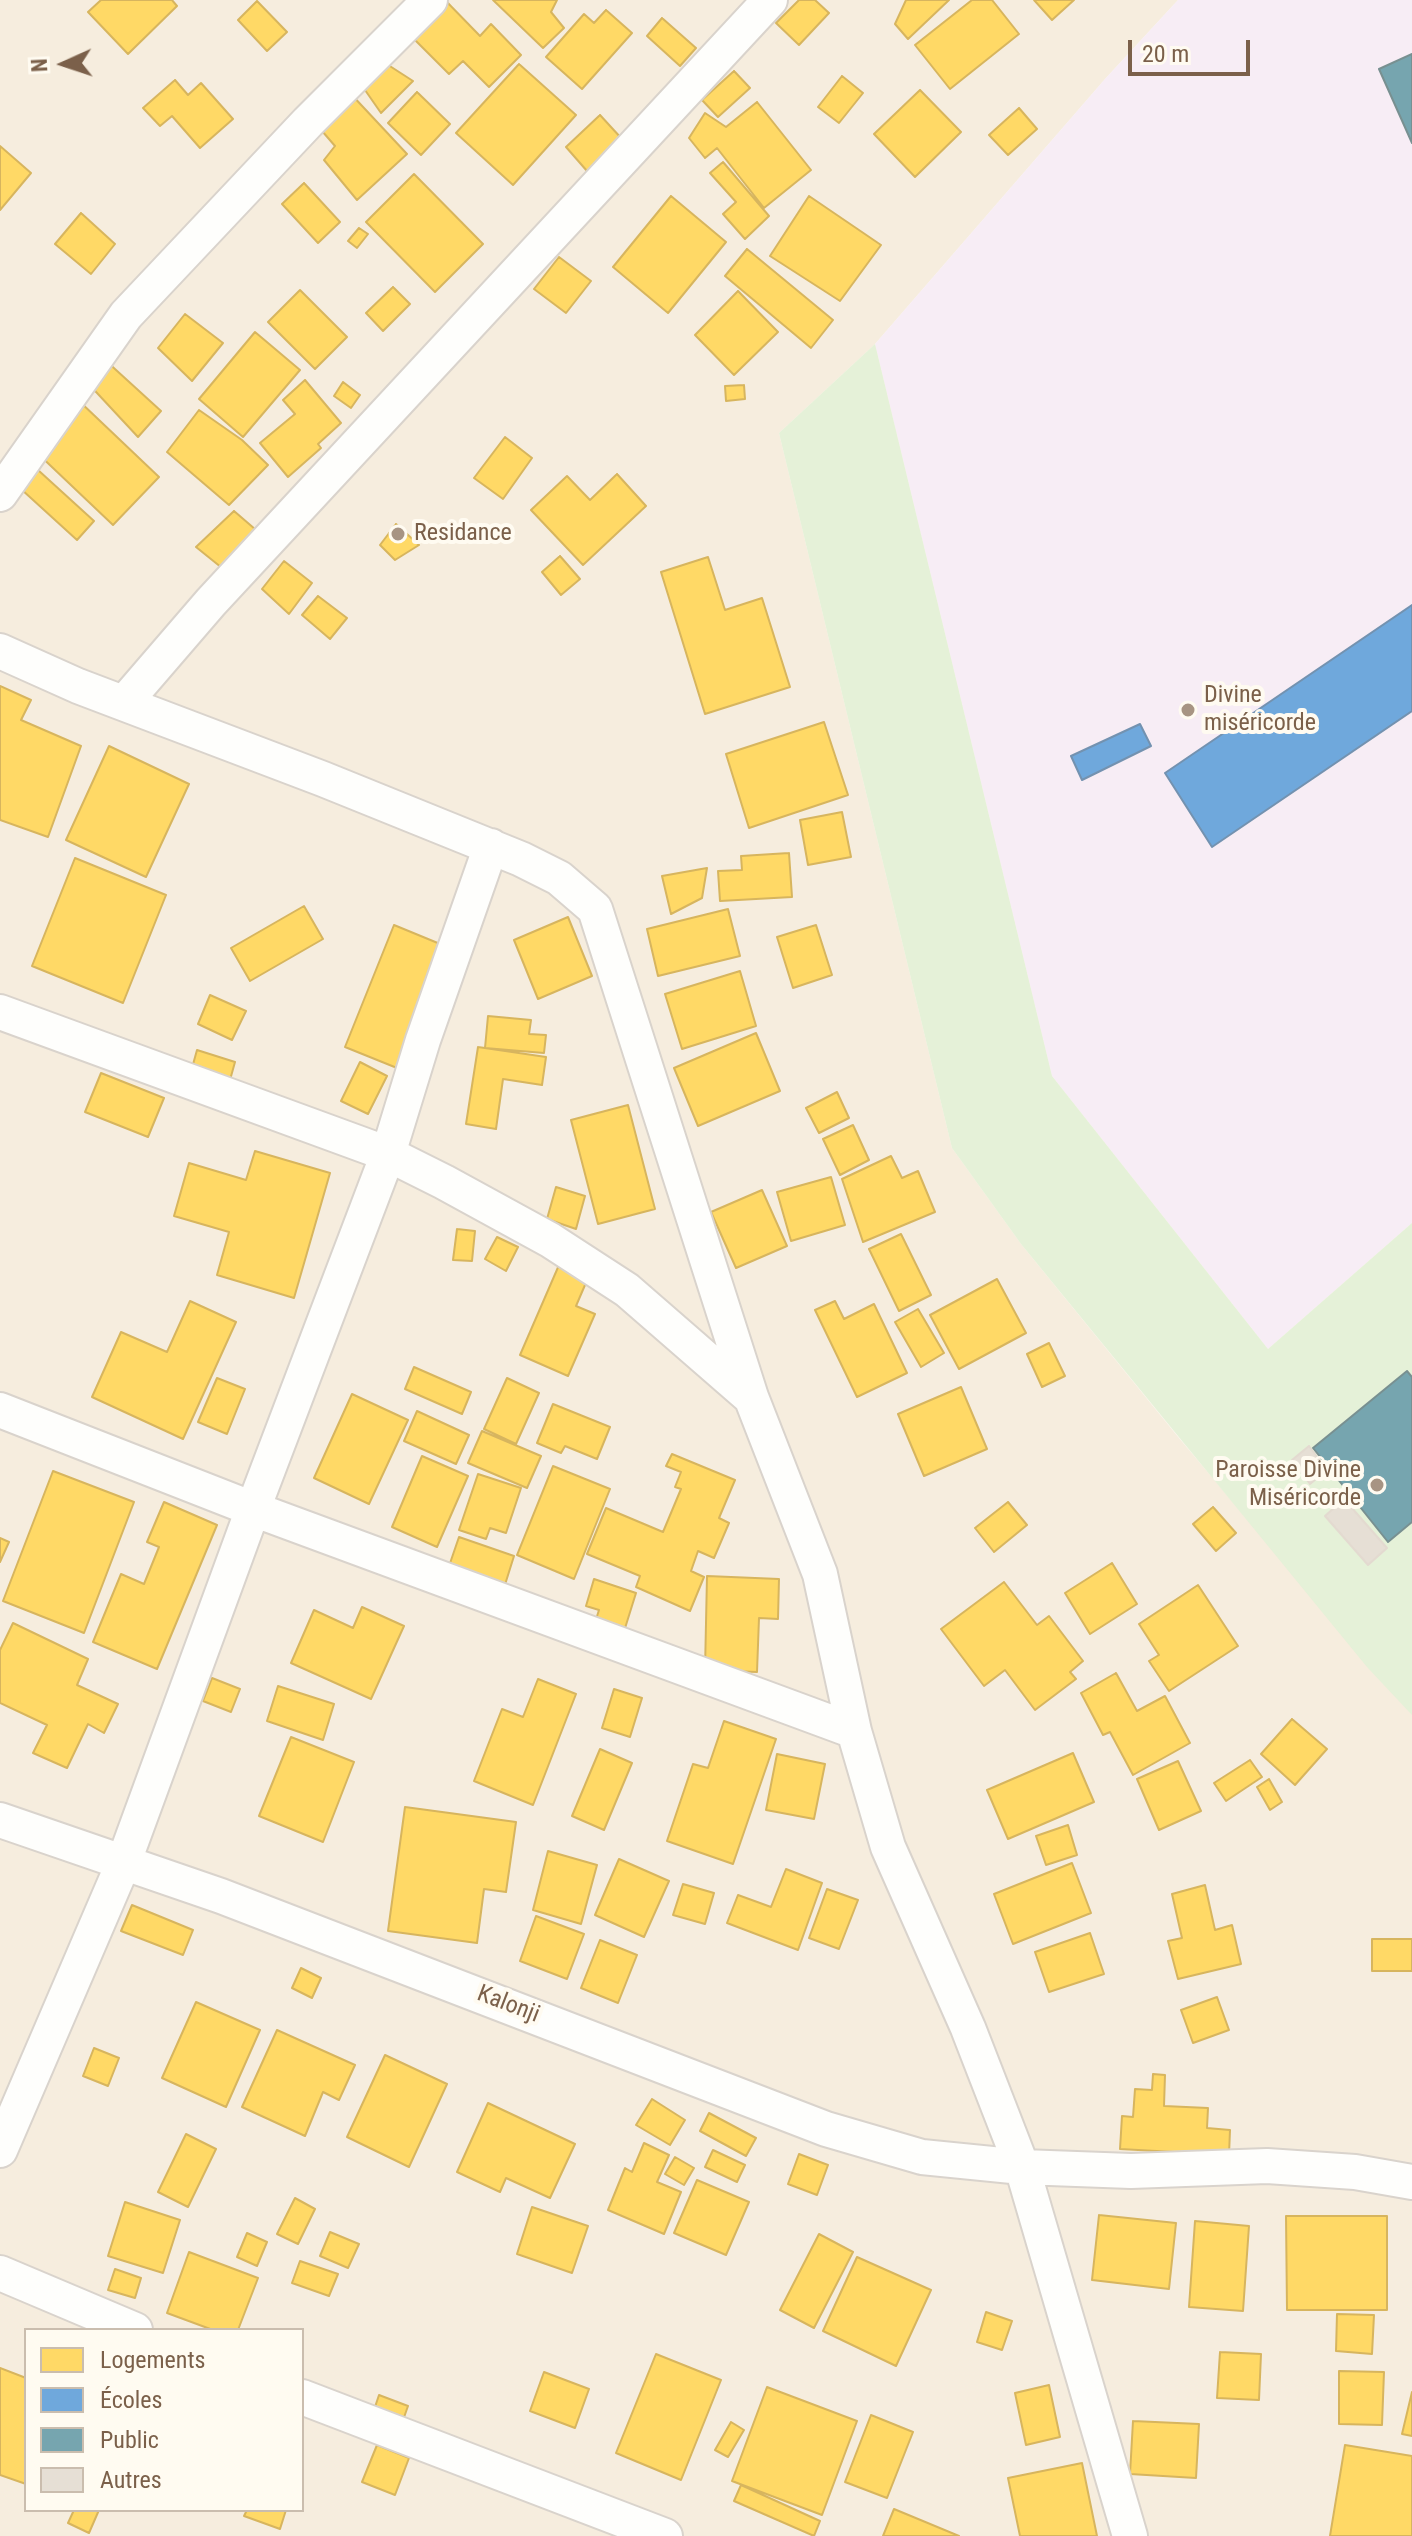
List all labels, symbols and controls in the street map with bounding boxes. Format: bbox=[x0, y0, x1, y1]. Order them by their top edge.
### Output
north arrow bbox=[24, 24, 104, 104]
scale bar bbox=[1132, 24, 1254, 74]
text: 20 m bbox=[1142, 40, 1189, 68]
text: N bbox=[27, 58, 52, 73]
place label: Residance bbox=[414, 520, 512, 548]
marker: Residance bbox=[389, 525, 407, 543]
place label: Divine miséricorde bbox=[1204, 682, 1316, 738]
marker: Divine miséricorde bbox=[1179, 701, 1197, 719]
place label: Paroisse Divine Miséricorde bbox=[1215, 1457, 1361, 1513]
marker: Paroisse Divine Miséricorde bbox=[1368, 1476, 1386, 1494]
street label: Kalonji bbox=[473, 1980, 543, 2030]
legend bbox=[24, 2328, 304, 2512]
text: Logements bbox=[100, 2346, 206, 2374]
text: Écoles bbox=[100, 2386, 163, 2414]
text: Public bbox=[100, 2426, 159, 2454]
text: Autres bbox=[100, 2466, 162, 2494]

